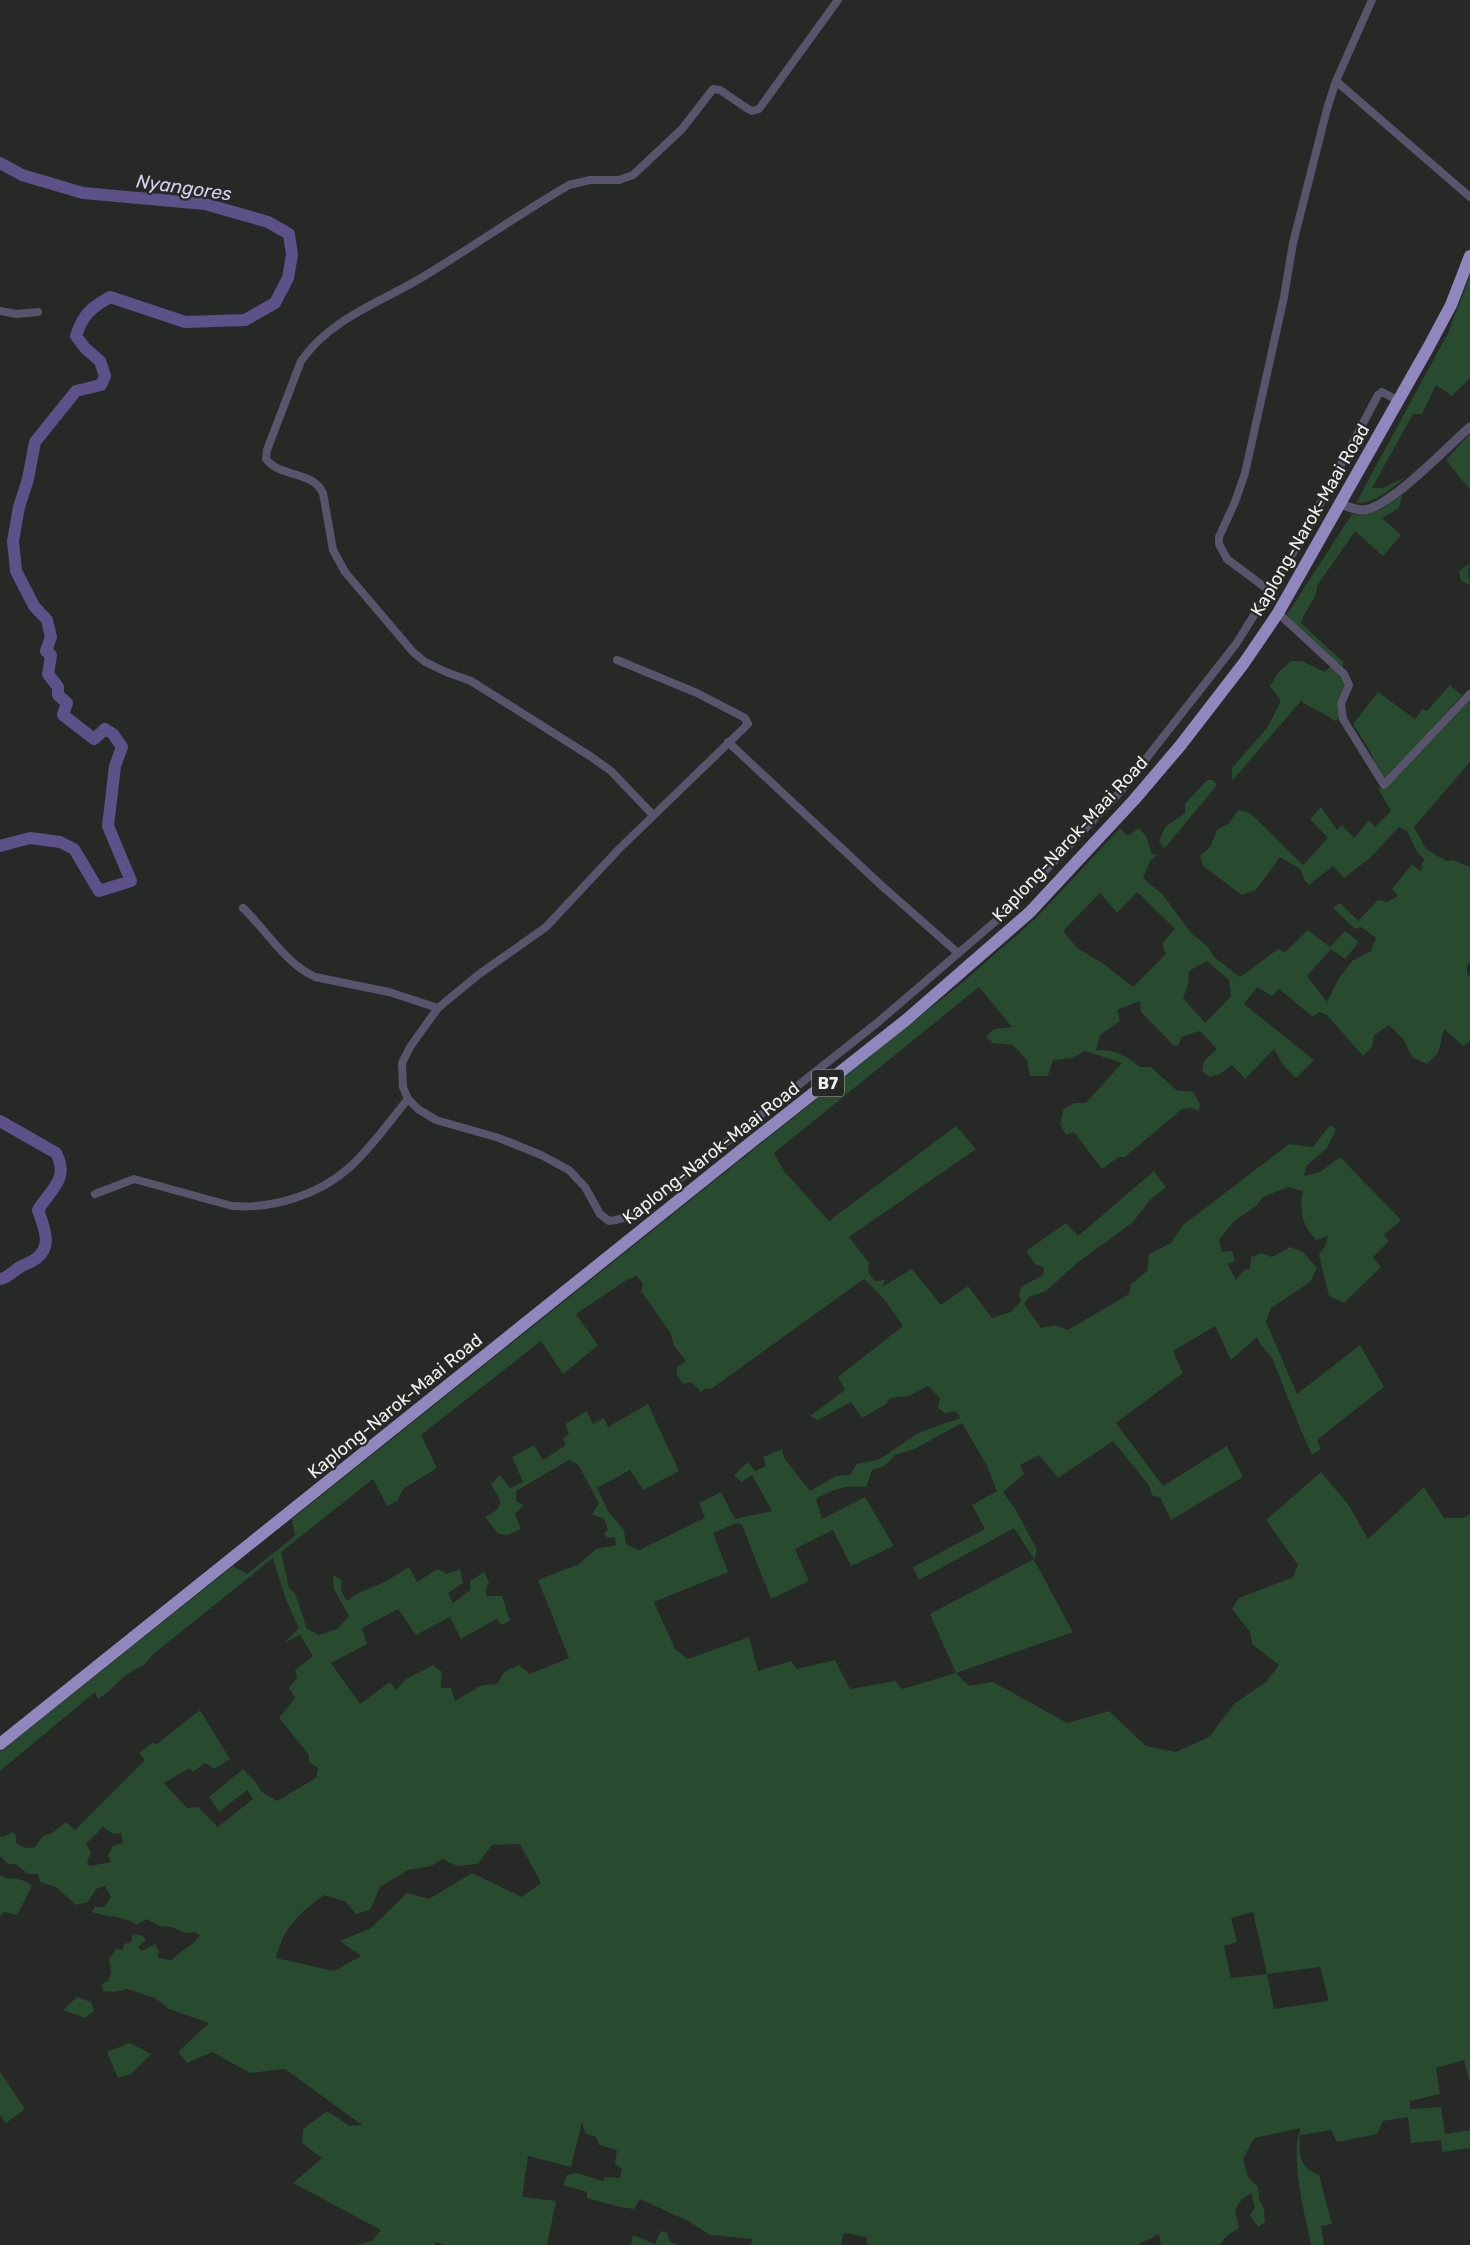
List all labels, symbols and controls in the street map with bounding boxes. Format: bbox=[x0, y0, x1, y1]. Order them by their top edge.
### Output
water label: Nyangores bbox=[135, 169, 233, 206]
street label: Kaplong-Narok-Maai Road bbox=[1246, 420, 1374, 620]
street label: Kaplong-Narok-Maai Road bbox=[987, 752, 1153, 926]
road number: B7 bbox=[812, 1070, 844, 1096]
street label: Kaplong-Narok-Maai Road bbox=[618, 1077, 804, 1229]
street label: Kaplong-Narok-Maai Road bbox=[303, 1329, 487, 1483]

